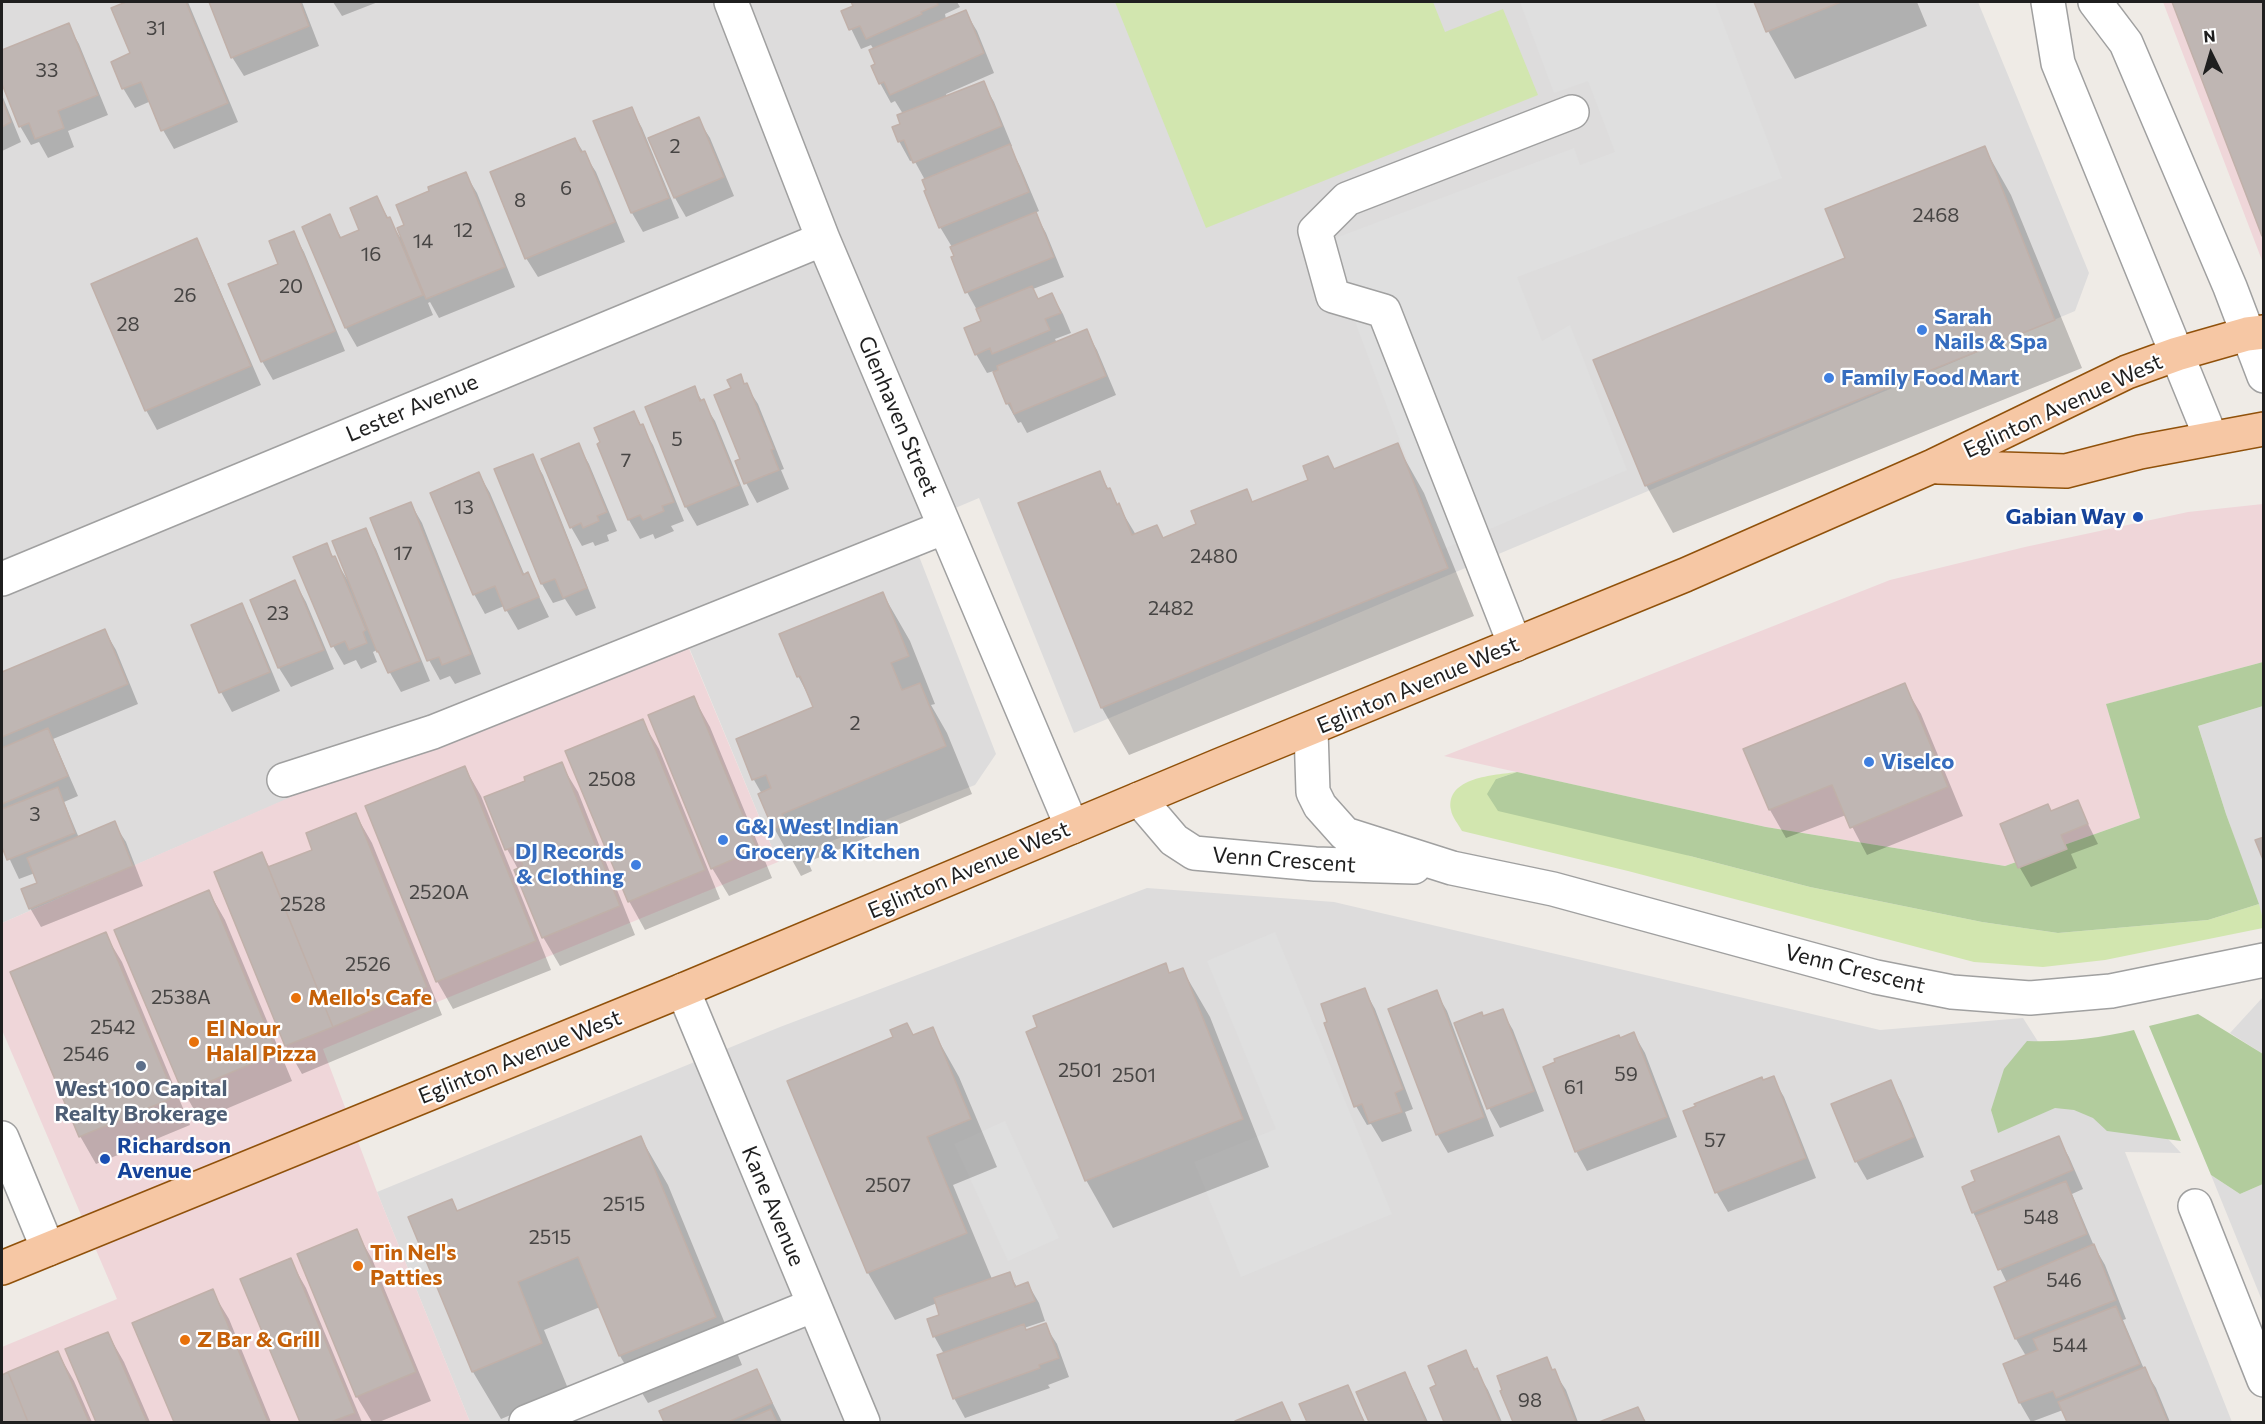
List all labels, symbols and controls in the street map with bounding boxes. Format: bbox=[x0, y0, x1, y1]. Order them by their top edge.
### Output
house number: 31 bbox=[146, 16, 166, 40]
north arrow bbox=[2181, 24, 2241, 84]
text: N bbox=[2203, 26, 2216, 46]
house number: 33 bbox=[36, 58, 58, 82]
house number: 2 bbox=[669, 134, 681, 158]
house number: 6 bbox=[560, 176, 572, 200]
house number: 8 bbox=[514, 188, 526, 212]
house number: 2468 bbox=[1912, 203, 1960, 227]
house number: 12 bbox=[453, 218, 473, 242]
house number: 14 bbox=[413, 229, 433, 253]
house number: 16 bbox=[361, 242, 381, 266]
house number: 20 bbox=[279, 274, 303, 298]
house number: 26 bbox=[173, 283, 197, 307]
place label: Sarah Nails & Spa bbox=[1934, 304, 2048, 356]
house number: 28 bbox=[116, 312, 140, 336]
marker: Sarah Nails & Spa bbox=[1915, 323, 1929, 337]
street label: Glenhaven Street bbox=[852, 332, 944, 500]
street label: Eglinton Avenue West bbox=[1959, 348, 2167, 464]
place label: Family Food Mart bbox=[1841, 365, 2019, 391]
street label: Lester Avenue bbox=[342, 368, 482, 448]
marker: Family Food Mart bbox=[1822, 371, 1836, 385]
house number: 5 bbox=[671, 427, 683, 451]
house number: 7 bbox=[621, 448, 631, 472]
house number: 13 bbox=[454, 495, 474, 519]
place label: Gabian Way bbox=[2006, 504, 2126, 530]
marker: Gabian Way bbox=[2131, 510, 2145, 524]
house number: 17 bbox=[393, 541, 413, 565]
house number: 2480 bbox=[1190, 544, 1238, 568]
house number: 2482 bbox=[1148, 596, 1194, 620]
house number: 23 bbox=[267, 601, 289, 625]
street label: Eglinton Avenue West bbox=[1313, 631, 1523, 739]
house number: 2 bbox=[849, 711, 861, 735]
place label: Viselco bbox=[1881, 749, 1954, 775]
marker: Viselco bbox=[1862, 755, 1876, 769]
house number: 2508 bbox=[588, 767, 636, 791]
house number: 3 bbox=[29, 802, 41, 826]
place label: G&J West Indian Grocery & Kitchen bbox=[735, 814, 920, 866]
street label: Eglinton Avenue West bbox=[864, 816, 1074, 924]
marker: G&J West Indian Grocery & Kitchen bbox=[716, 833, 730, 847]
place label: DJ Records & Clothing bbox=[515, 839, 624, 890]
street label: Venn Crescent bbox=[1211, 842, 1357, 878]
marker: DJ Records & Clothing bbox=[629, 858, 643, 872]
house number: 2520A bbox=[409, 880, 469, 904]
house number: 2528 bbox=[280, 892, 326, 916]
street label: Venn Crescent bbox=[1782, 939, 1928, 999]
house number: 2526 bbox=[345, 952, 391, 976]
house number: 2538A bbox=[151, 985, 211, 1009]
place label: Mello's Cafe bbox=[308, 985, 432, 1011]
marker: Mello's Cafe bbox=[289, 991, 303, 1005]
street label: Eglinton Avenue West bbox=[415, 1004, 625, 1110]
house number: 2542 bbox=[90, 1015, 136, 1039]
place label: El Nour Halal Pizza bbox=[206, 1016, 317, 1068]
marker: El Nour Halal Pizza bbox=[187, 1035, 201, 1049]
house number: 2546 bbox=[63, 1042, 109, 1066]
house number: 2501 bbox=[1058, 1058, 1102, 1082]
marker: West 100 Capital Realty Brokerage bbox=[134, 1059, 148, 1073]
house number: 59 bbox=[1614, 1062, 1638, 1086]
house number: 2501 bbox=[1112, 1063, 1156, 1087]
house number: 61 bbox=[1564, 1075, 1584, 1099]
place label: West 100 Capital Realty Brokerage bbox=[54, 1076, 228, 1128]
house number: 57 bbox=[1704, 1128, 1726, 1152]
place label: Richardson Avenue bbox=[117, 1133, 231, 1184]
street label: Kane Avenue bbox=[736, 1142, 810, 1270]
marker: Richardson Avenue bbox=[98, 1152, 112, 1166]
house number: 2507 bbox=[865, 1173, 911, 1197]
house number: 2515 bbox=[603, 1192, 645, 1216]
house number: 548 bbox=[2023, 1205, 2059, 1229]
house number: 2515 bbox=[529, 1225, 571, 1249]
place label: Tin Nel's Patties bbox=[370, 1240, 457, 1292]
marker: Tin Nel's Patties bbox=[351, 1259, 365, 1273]
house number: 546 bbox=[2046, 1268, 2082, 1292]
place label: Z Bar & Grill bbox=[197, 1327, 320, 1353]
marker: Z Bar & Grill bbox=[178, 1333, 192, 1347]
house number: 544 bbox=[2052, 1333, 2088, 1357]
house number: 98 bbox=[1518, 1388, 1542, 1412]

